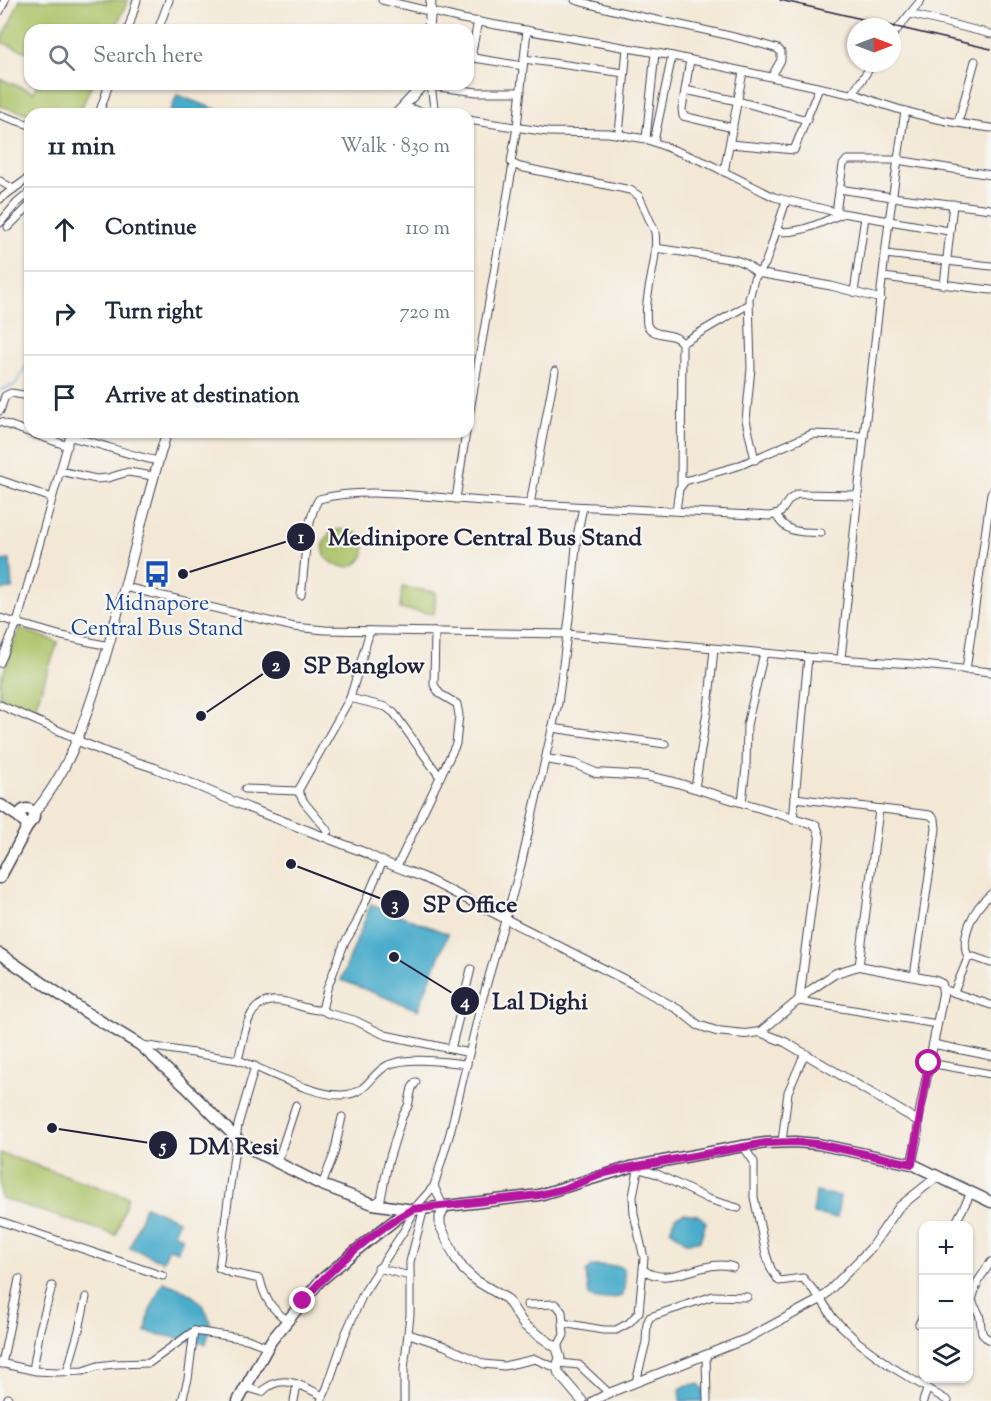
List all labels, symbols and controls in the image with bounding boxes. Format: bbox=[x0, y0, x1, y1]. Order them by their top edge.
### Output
north arrow bbox=[847, 18, 901, 72]
search box bbox=[24, 24, 474, 90]
icon: search bbox=[45, 41, 78, 74]
text: Search here bbox=[93, 41, 203, 73]
text: 11 min bbox=[48, 129, 115, 166]
text: Walk · 830 m bbox=[340, 133, 450, 162]
icon: ahead bbox=[48, 213, 81, 246]
text: Continue bbox=[105, 213, 196, 245]
text: 110 m bbox=[405, 215, 450, 244]
icon: right bbox=[48, 297, 81, 330]
text: Turn right bbox=[105, 297, 202, 329]
text: 720 m bbox=[399, 299, 450, 328]
icon: arrive bbox=[48, 381, 81, 414]
text: Arrive at destination bbox=[105, 381, 300, 413]
callout: Medinipore Central Bus Stand bbox=[286, 516, 655, 558]
text: Medinipore Central Bus Stand bbox=[328, 522, 643, 556]
text: 1 bbox=[298, 526, 305, 552]
bus stop icon: Midnapore Central Bus Stand bbox=[142, 559, 172, 589]
place label: Midnapore Central Bus Stand bbox=[71, 589, 243, 646]
callout: SP Banglow bbox=[261, 644, 436, 686]
text: SP Banglow bbox=[303, 650, 425, 684]
text: 2 bbox=[272, 654, 281, 680]
callout: SP Office bbox=[380, 883, 529, 925]
text: SP Office bbox=[423, 889, 517, 923]
text: 3 bbox=[391, 893, 399, 919]
callout: Lal Dighi bbox=[450, 980, 600, 1022]
text: Lal Dighi bbox=[492, 986, 588, 1020]
text: 4 bbox=[459, 990, 470, 1016]
route start bbox=[915, 1049, 941, 1075]
callout: DM Resi bbox=[148, 1124, 291, 1166]
text: DM Resi bbox=[189, 1131, 279, 1165]
text: 5 bbox=[158, 1135, 167, 1161]
map controls bbox=[919, 1221, 973, 1383]
button: + bbox=[919, 1221, 973, 1275]
button: − bbox=[919, 1275, 973, 1329]
route end bbox=[289, 1287, 315, 1313]
button: layers bbox=[919, 1329, 973, 1383]

